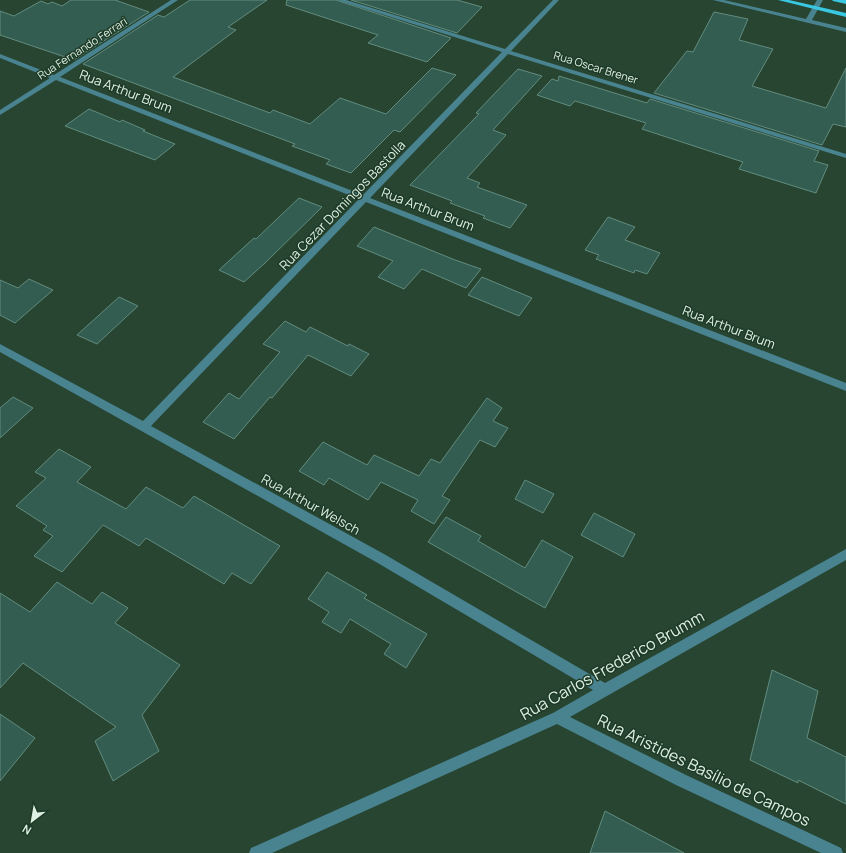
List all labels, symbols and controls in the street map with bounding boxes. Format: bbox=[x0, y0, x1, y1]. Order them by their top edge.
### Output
street label: Rua Fernando Ferrari bbox=[34, 13, 130, 83]
street label: Rua Oscar Brener bbox=[552, 47, 640, 87]
street label: Rua Arthur Brum bbox=[77, 65, 175, 117]
street label: Rua Cezar Domingos Bastolla bbox=[275, 136, 409, 274]
street label: Rua Arthur Brum bbox=[379, 183, 477, 235]
street label: Rua Arthur Brum bbox=[680, 301, 778, 353]
street label: Rua Arthur Welsch bbox=[258, 469, 364, 539]
street label: Rua Carlos Frederico Brumm bbox=[516, 605, 708, 725]
street label: Rua Aristides Basílio de Campos bbox=[594, 709, 814, 831]
north arrow bbox=[12, 801, 52, 841]
text: N bbox=[19, 821, 34, 838]

